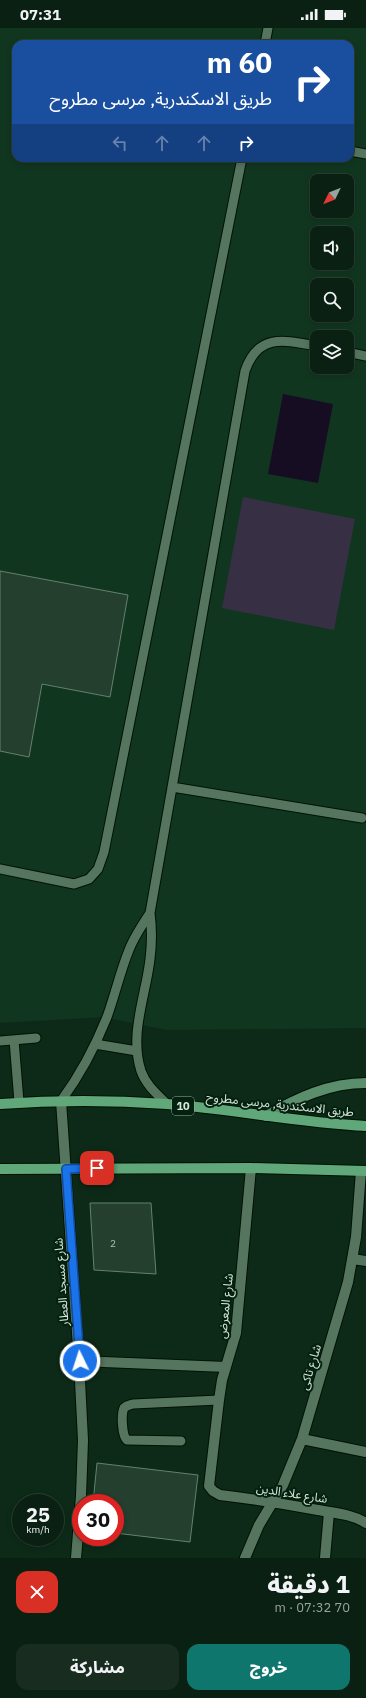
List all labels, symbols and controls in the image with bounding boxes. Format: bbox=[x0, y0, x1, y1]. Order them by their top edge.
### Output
text: 07:31 bbox=[20, 5, 61, 24]
text: 60 m bbox=[207, 44, 272, 81]
icon: right bbox=[286, 56, 338, 108]
text: طريق الاسكندرية, مرسى مطروح bbox=[49, 87, 272, 110]
icon: left bbox=[109, 132, 131, 154]
icon: ahead bbox=[151, 132, 173, 154]
icon: ahead bbox=[193, 132, 215, 154]
icon: right bbox=[235, 132, 257, 154]
north arrow bbox=[310, 174, 354, 218]
map controls bbox=[310, 174, 354, 374]
button: sound bbox=[310, 226, 354, 270]
button: search bbox=[310, 278, 354, 322]
button: layers bbox=[310, 330, 354, 374]
street label: طريق الاسكندرية, مرسى مطروح bbox=[205, 1089, 355, 1121]
road number: 10 bbox=[172, 1097, 194, 1115]
pin bbox=[80, 1151, 114, 1185]
icon: arrive bbox=[86, 1157, 108, 1179]
street label: شارع مسجد العطار bbox=[50, 1237, 74, 1328]
house number: 2 bbox=[110, 1237, 116, 1250]
street label: شارع المعرض bbox=[214, 1273, 238, 1340]
position arrow bbox=[59, 1340, 101, 1382]
street label: شارع تاكى bbox=[296, 1342, 326, 1392]
street label: شارع علاء الدين bbox=[255, 1480, 329, 1508]
speed limit sign: 30 bbox=[72, 1494, 124, 1546]
text: 25 bbox=[26, 1501, 50, 1528]
text: km/h bbox=[26, 1523, 50, 1536]
text: 1 دقيقة bbox=[267, 1568, 350, 1600]
button: close bbox=[16, 1571, 58, 1613]
text: 70 m · 07:32 bbox=[275, 1599, 350, 1616]
button: مشاركة bbox=[16, 1644, 179, 1690]
button: خروج bbox=[187, 1644, 350, 1690]

